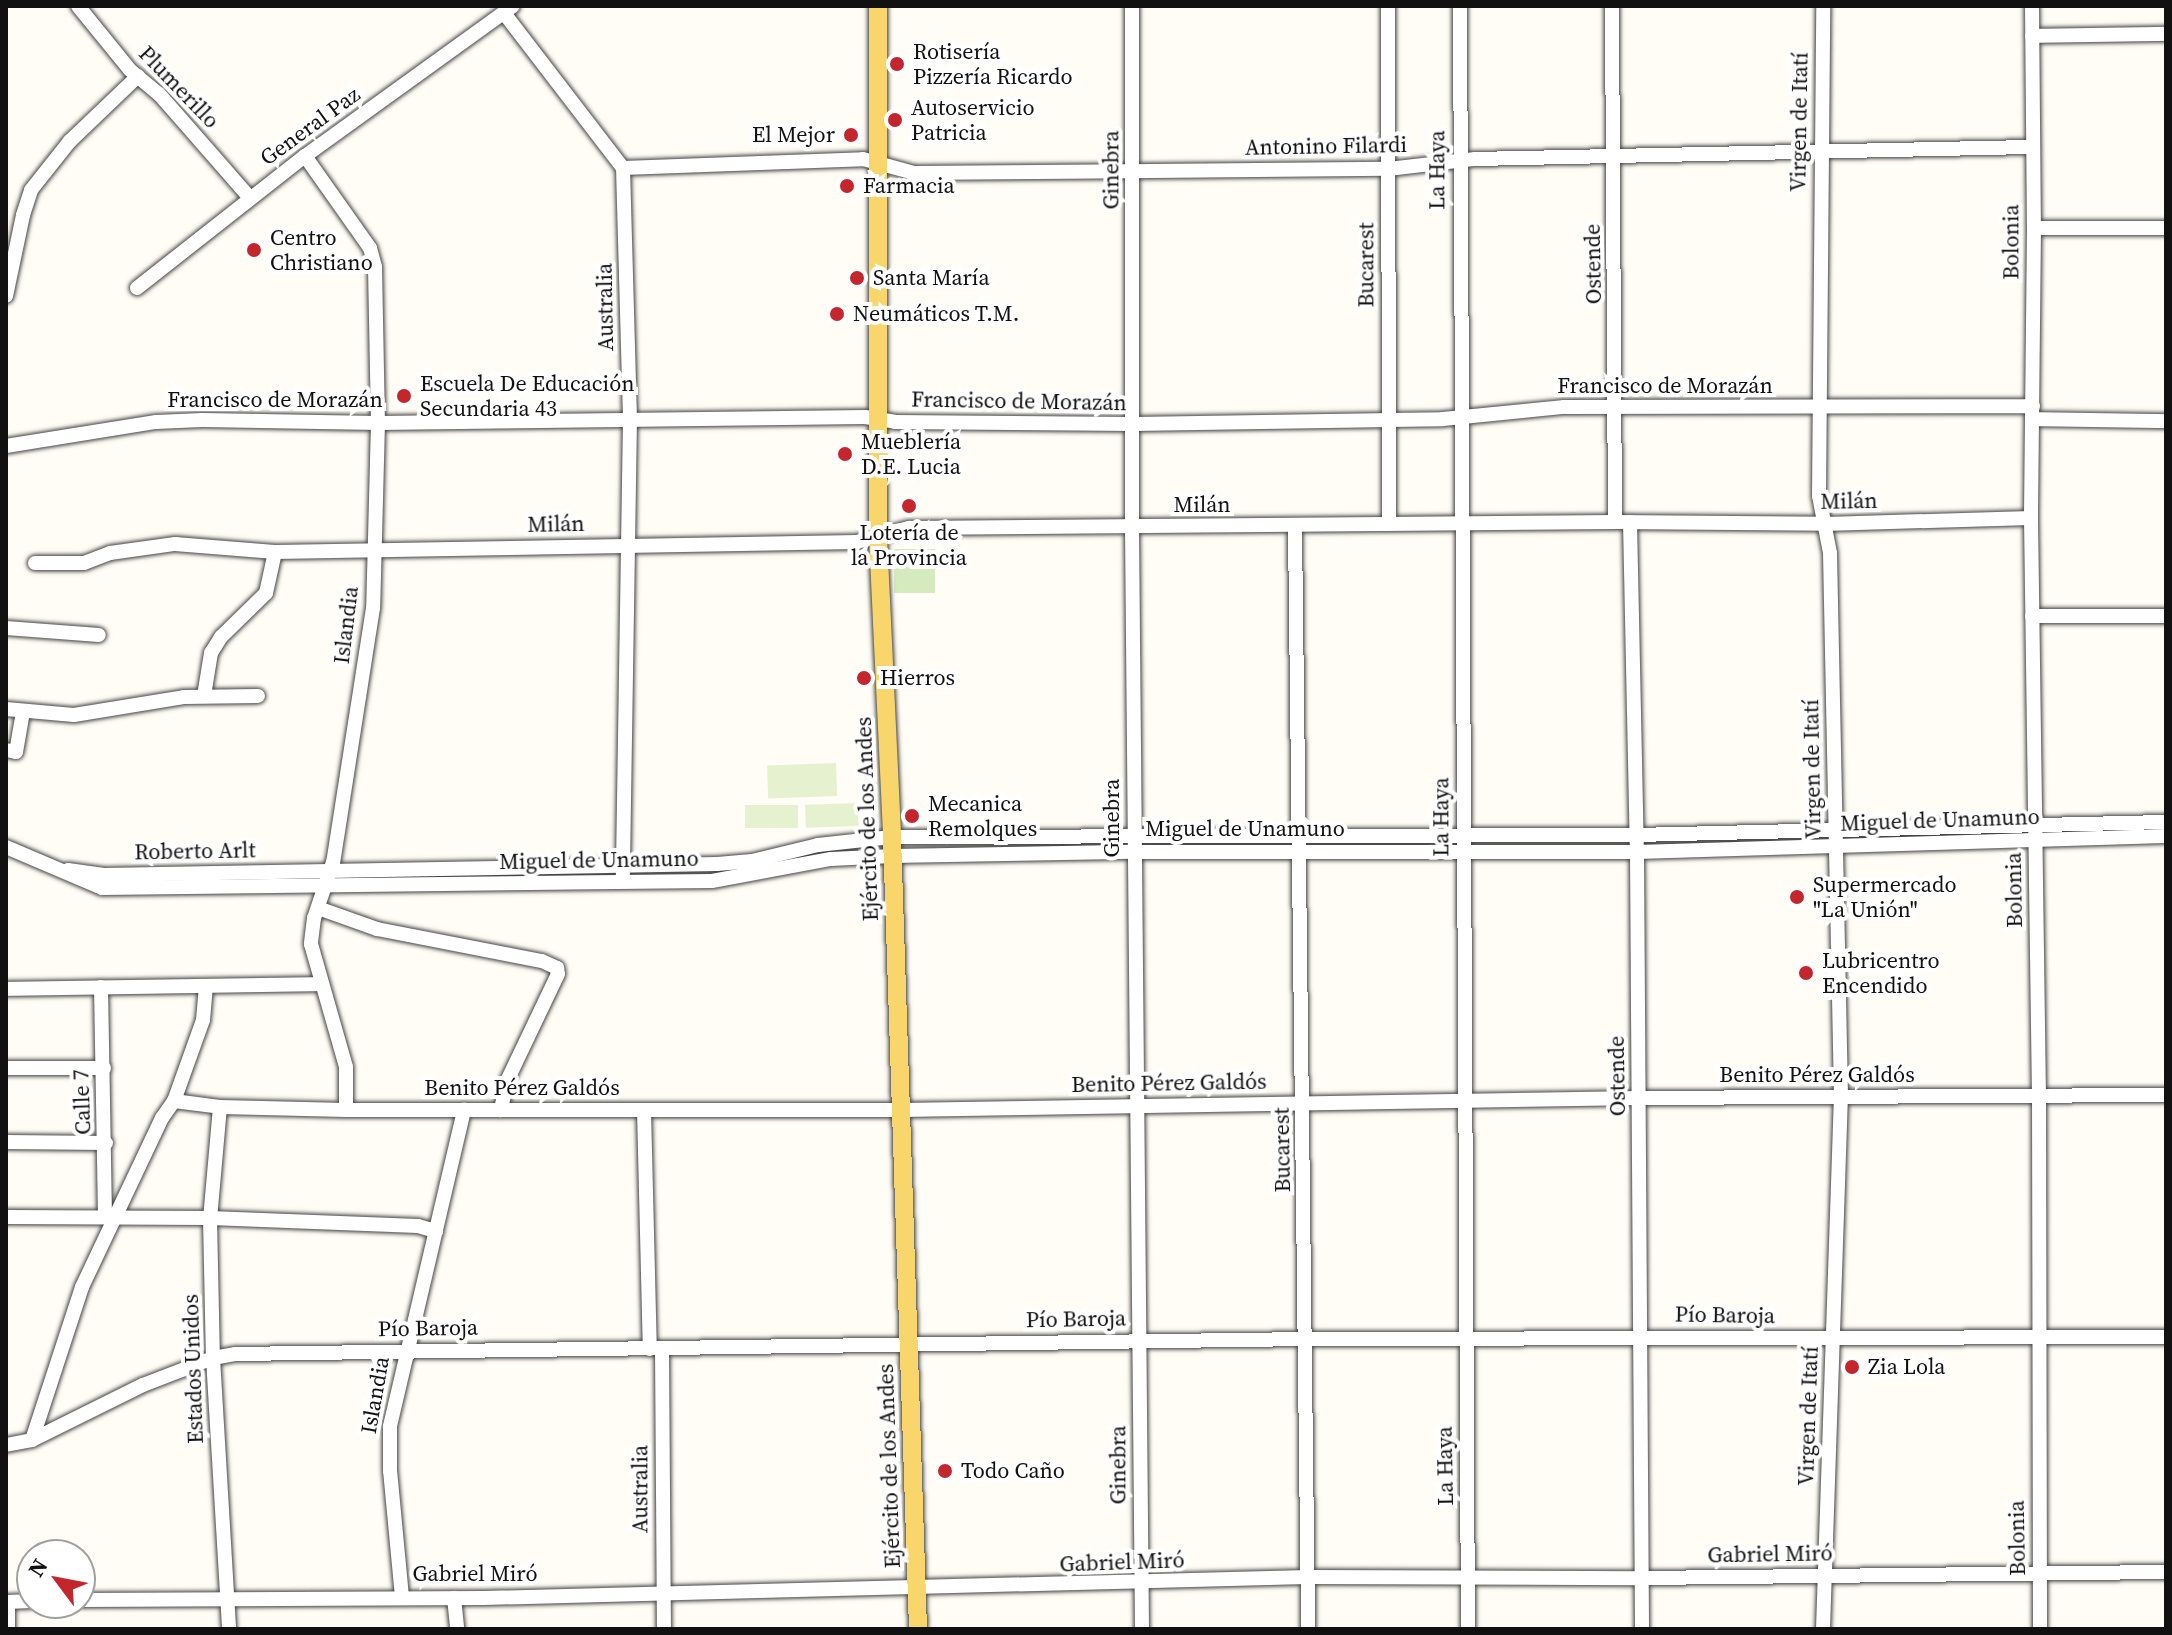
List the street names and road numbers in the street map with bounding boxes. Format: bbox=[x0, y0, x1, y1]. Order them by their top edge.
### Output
street label: Plumerillo bbox=[133, 40, 225, 134]
street label: Virgen de Itatí bbox=[1785, 52, 1813, 192]
street label: General Paz bbox=[255, 81, 365, 171]
street label: La Haya bbox=[1424, 130, 1450, 210]
street label: Ginebra bbox=[1098, 131, 1124, 209]
street label: Antonino Filardi bbox=[1245, 131, 1407, 161]
street label: Bolonia bbox=[1998, 204, 2024, 280]
street label: Bucarest bbox=[1353, 223, 1379, 307]
street label: Ostende bbox=[1579, 224, 1607, 304]
street label: Australia bbox=[591, 263, 619, 351]
street label: Francisco de Morazán bbox=[1557, 373, 1773, 399]
street label: Francisco de Morazán bbox=[911, 386, 1127, 416]
street label: Francisco de Morazán bbox=[167, 387, 383, 413]
street label: Milán bbox=[1820, 487, 1878, 515]
street label: Milán bbox=[1173, 492, 1231, 518]
street label: Milán bbox=[527, 510, 585, 538]
street label: Islandia bbox=[328, 585, 364, 665]
street label: Virgen de Itatí bbox=[1798, 699, 1826, 839]
street label: Ejército de los Andes bbox=[850, 716, 884, 922]
street label: La Haya bbox=[1428, 777, 1454, 857]
street label: Ginebra bbox=[1099, 779, 1125, 857]
street label: Miguel de Unamuno bbox=[1840, 803, 2040, 837]
street label: Miguel de Unamuno bbox=[1145, 816, 1345, 842]
street label: Roberto Arlt bbox=[134, 837, 256, 865]
street label: Miguel de Unamuno bbox=[499, 845, 699, 875]
street label: Bolonia bbox=[2000, 852, 2028, 928]
street label: Ostende bbox=[1603, 1036, 1631, 1116]
street label: Benito Pérez Galdós bbox=[1719, 1062, 1915, 1088]
street label: Benito Pérez Galdós bbox=[1071, 1068, 1267, 1098]
street label: Calle 7 bbox=[68, 1069, 96, 1135]
street label: Benito Pérez Galdós bbox=[424, 1075, 620, 1101]
street label: Bucarest bbox=[1268, 1107, 1296, 1193]
street label: Estados Unidos bbox=[177, 1294, 209, 1444]
street label: Pío Baroja bbox=[1675, 1301, 1775, 1329]
street label: Pío Baroja bbox=[1026, 1305, 1126, 1333]
street label: Pío Baroja bbox=[378, 1314, 478, 1342]
street label: Virgen de Itatí bbox=[1792, 1346, 1824, 1486]
street label: Islandia bbox=[355, 1354, 395, 1436]
street label: Ejército de los Andes bbox=[872, 1363, 906, 1569]
street label: Ginebra bbox=[1105, 1426, 1131, 1504]
street label: La Haya bbox=[1431, 1426, 1459, 1506]
street label: Australia bbox=[627, 1445, 653, 1533]
street label: Bolonia bbox=[2003, 1500, 2031, 1576]
street label: Gabriel Miró bbox=[1707, 1540, 1833, 1568]
street label: Gabriel Miró bbox=[1059, 1547, 1185, 1577]
street label: Gabriel Miró bbox=[412, 1561, 538, 1587]

